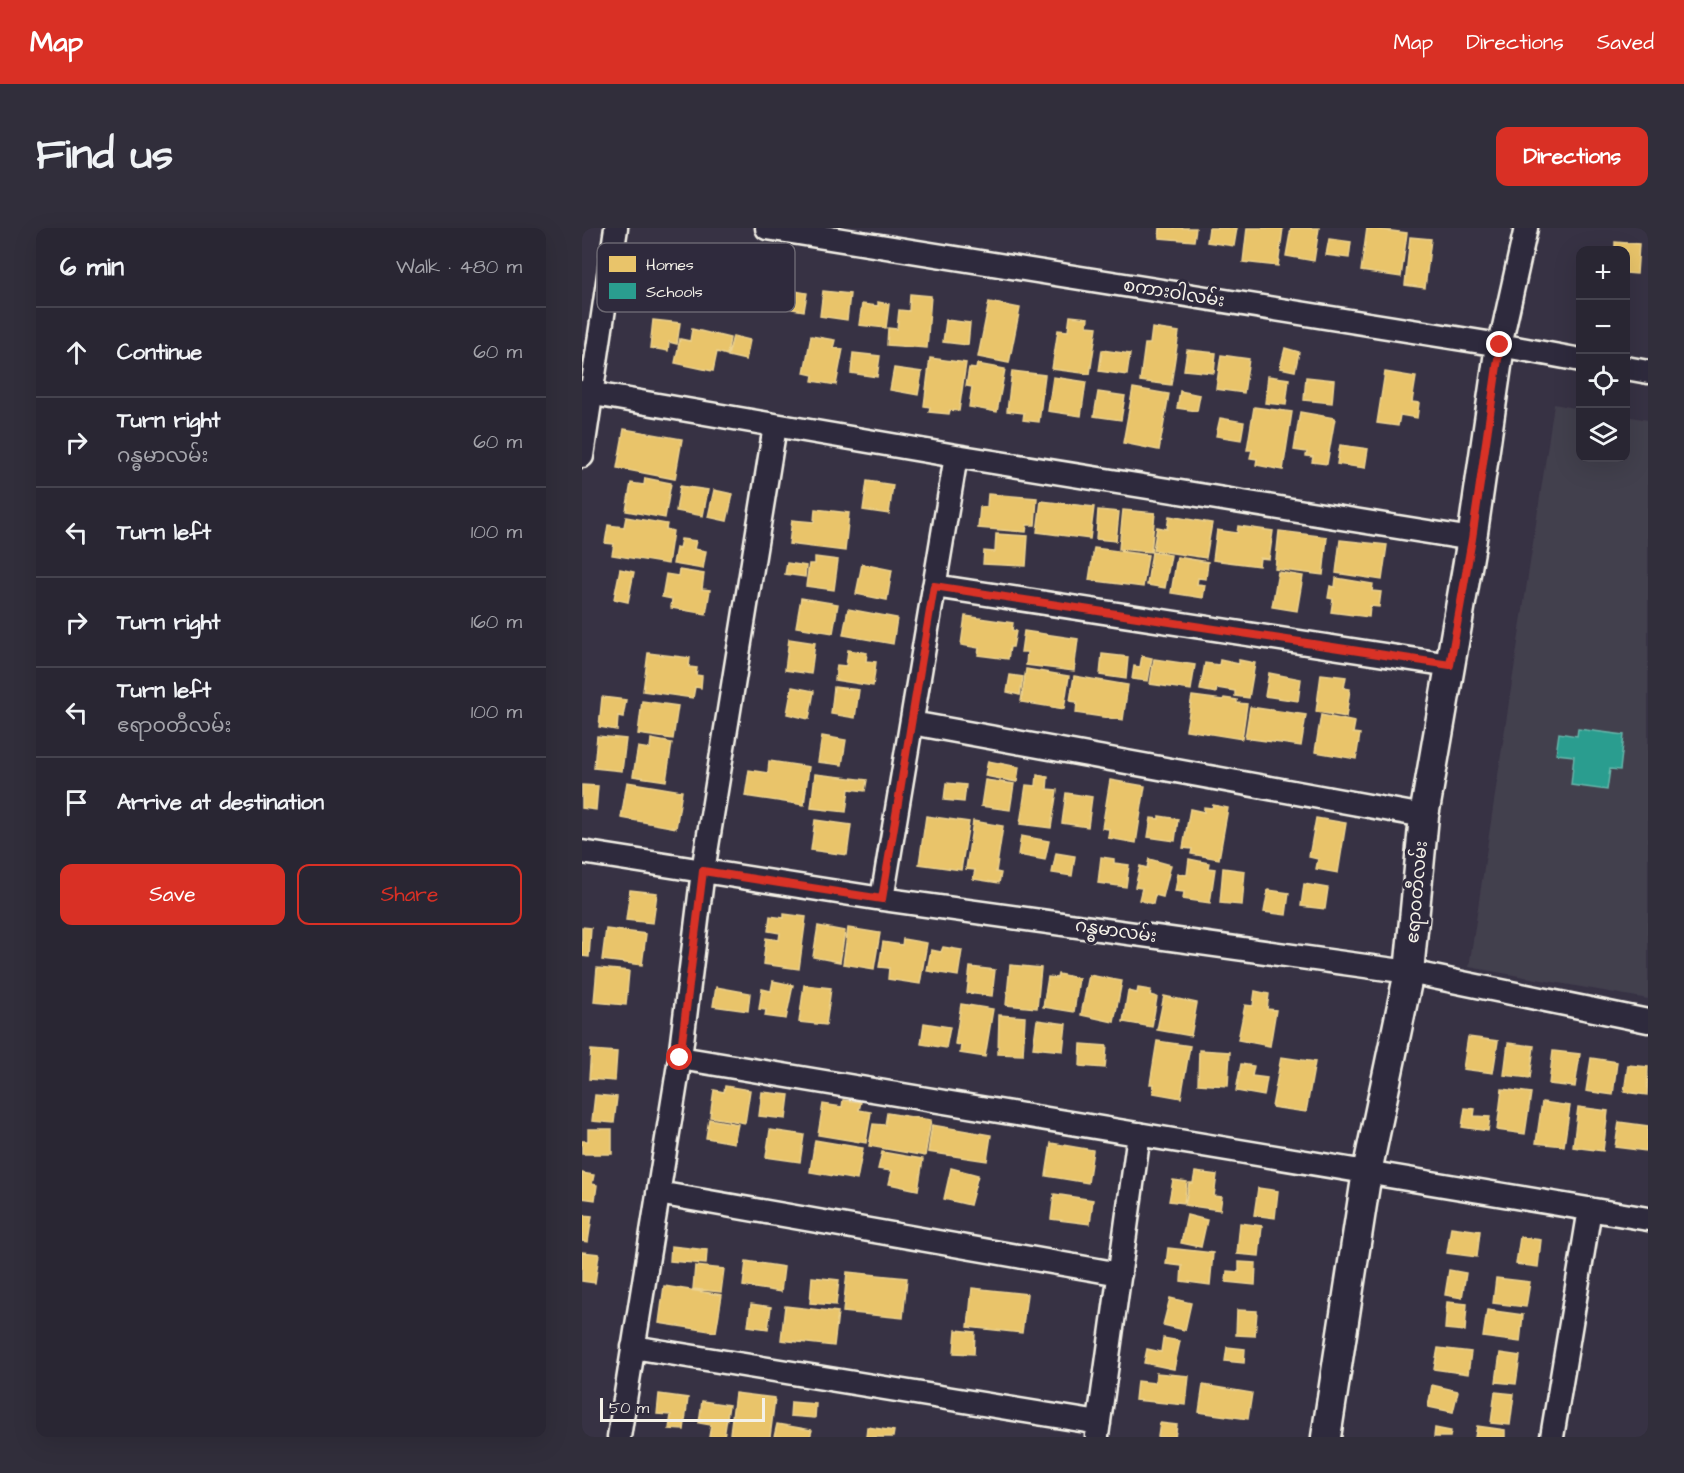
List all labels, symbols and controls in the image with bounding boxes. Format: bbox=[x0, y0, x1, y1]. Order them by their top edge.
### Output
text: Map bbox=[30, 23, 83, 62]
text: Map bbox=[1393, 28, 1433, 57]
text: Directions bbox=[1466, 28, 1564, 57]
text: Saved bbox=[1597, 28, 1654, 57]
text: Find us bbox=[36, 127, 173, 185]
button: Directions bbox=[1496, 127, 1648, 186]
legend bbox=[597, 243, 795, 312]
map controls bbox=[1576, 246, 1630, 462]
button: + bbox=[1576, 246, 1630, 300]
text: 6 min bbox=[60, 249, 124, 285]
text: Walk · 480 m bbox=[396, 253, 522, 281]
text: Homes bbox=[646, 254, 694, 276]
street label: စကားဝါလမ်း bbox=[1121, 272, 1227, 313]
text: Schools bbox=[646, 281, 703, 303]
button: − bbox=[1576, 300, 1630, 354]
route end bbox=[1486, 331, 1512, 357]
icon: ahead bbox=[60, 336, 93, 369]
text: Continue bbox=[117, 337, 202, 368]
text: 60 m bbox=[473, 338, 522, 366]
button: locate bbox=[1576, 354, 1630, 408]
text: Turn right bbox=[117, 405, 220, 436]
button: layers bbox=[1576, 408, 1630, 462]
icon: right bbox=[60, 426, 93, 459]
text: 60 m bbox=[473, 428, 522, 456]
text: ဂန္ဓမာလမ်း bbox=[117, 442, 209, 470]
icon: left bbox=[60, 516, 93, 549]
text: Turn left bbox=[117, 517, 211, 548]
text: 100 m bbox=[471, 518, 522, 546]
icon: right bbox=[60, 606, 93, 639]
text: Turn right bbox=[117, 607, 220, 638]
text: 160 m bbox=[471, 608, 522, 636]
text: Turn left bbox=[117, 675, 211, 706]
icon: left bbox=[60, 696, 93, 729]
text: 100 m bbox=[471, 698, 522, 726]
text: ဧရာဝတီလမ်း bbox=[117, 712, 231, 740]
icon: arrive bbox=[60, 786, 93, 819]
text: Arrive at destination bbox=[117, 787, 324, 818]
street label: ဧရာဝတီလမ်း bbox=[1398, 839, 1436, 945]
button: Save bbox=[60, 864, 285, 925]
button: Share bbox=[297, 864, 522, 925]
street label: ဂန္ဓမာလမ်း bbox=[1073, 912, 1159, 952]
route start bbox=[666, 1044, 692, 1070]
scale bar bbox=[600, 1395, 765, 1422]
text: 50 m bbox=[609, 1397, 649, 1419]

